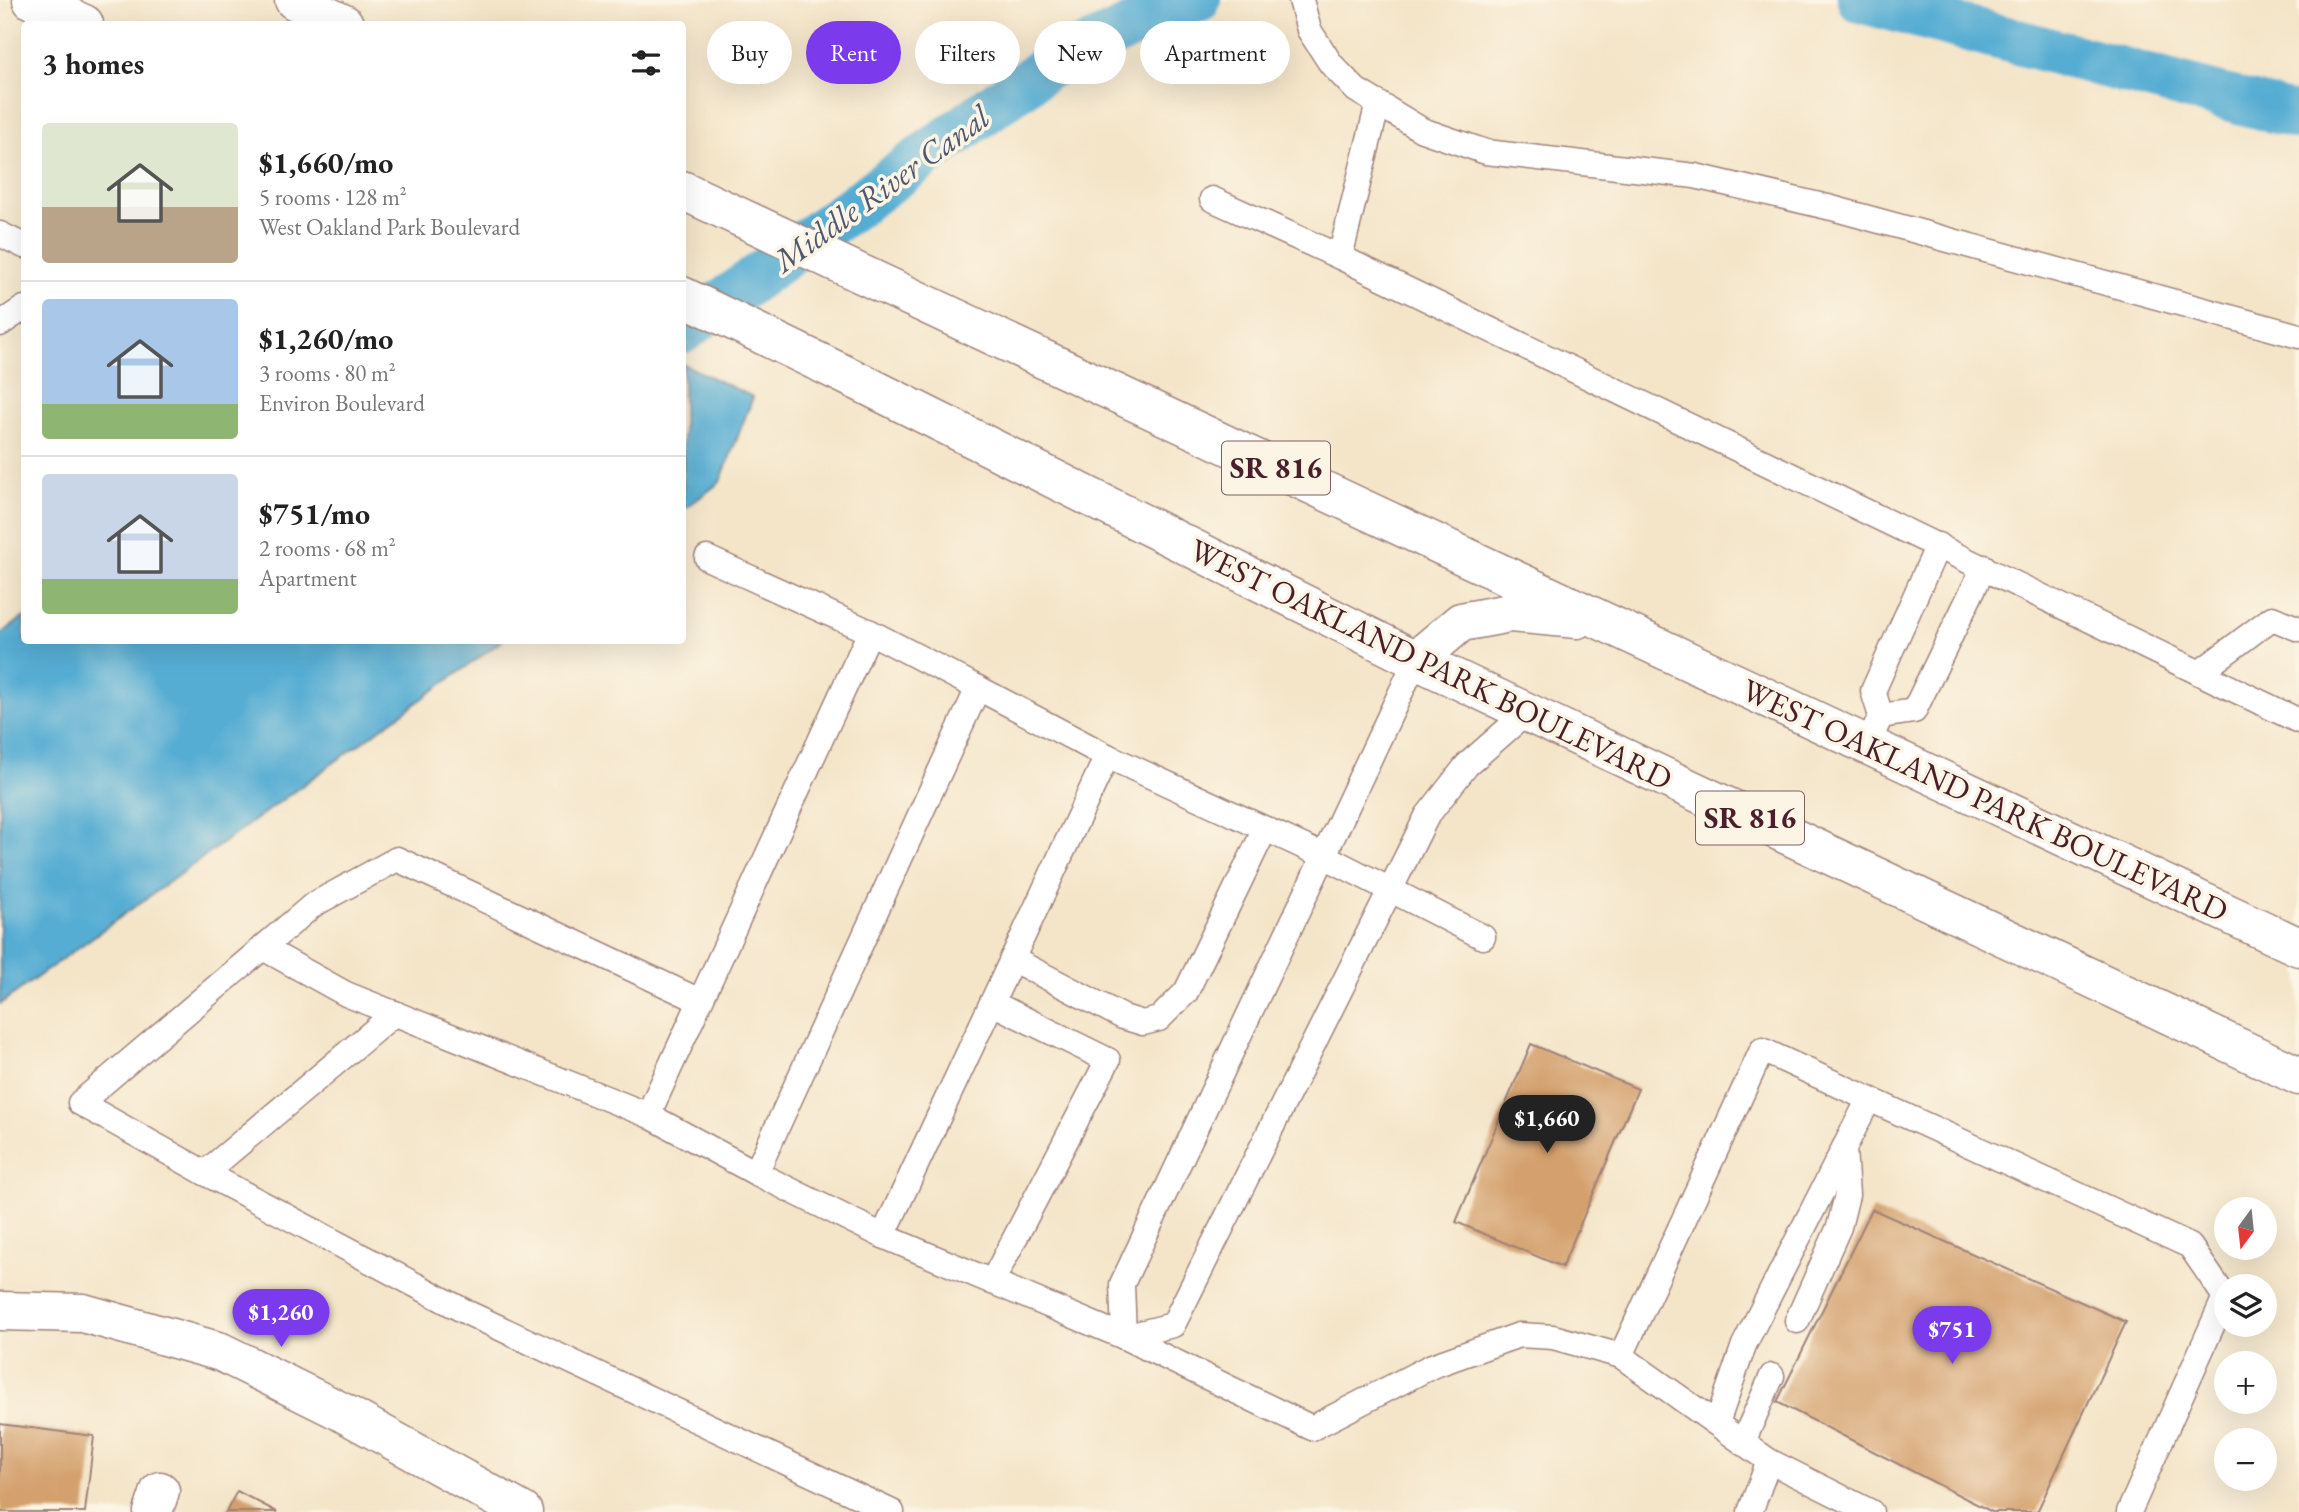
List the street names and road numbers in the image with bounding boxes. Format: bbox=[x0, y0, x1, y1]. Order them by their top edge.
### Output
road number: SR 816 bbox=[1222, 442, 1330, 495]
street label: WEST OAKLAND PARK BOULEVARD bbox=[1183, 528, 1679, 800]
street label: WEST OAKLAND PARK BOULEVARD bbox=[1735, 669, 2235, 931]
road number: SR 816 bbox=[1696, 792, 1804, 845]

